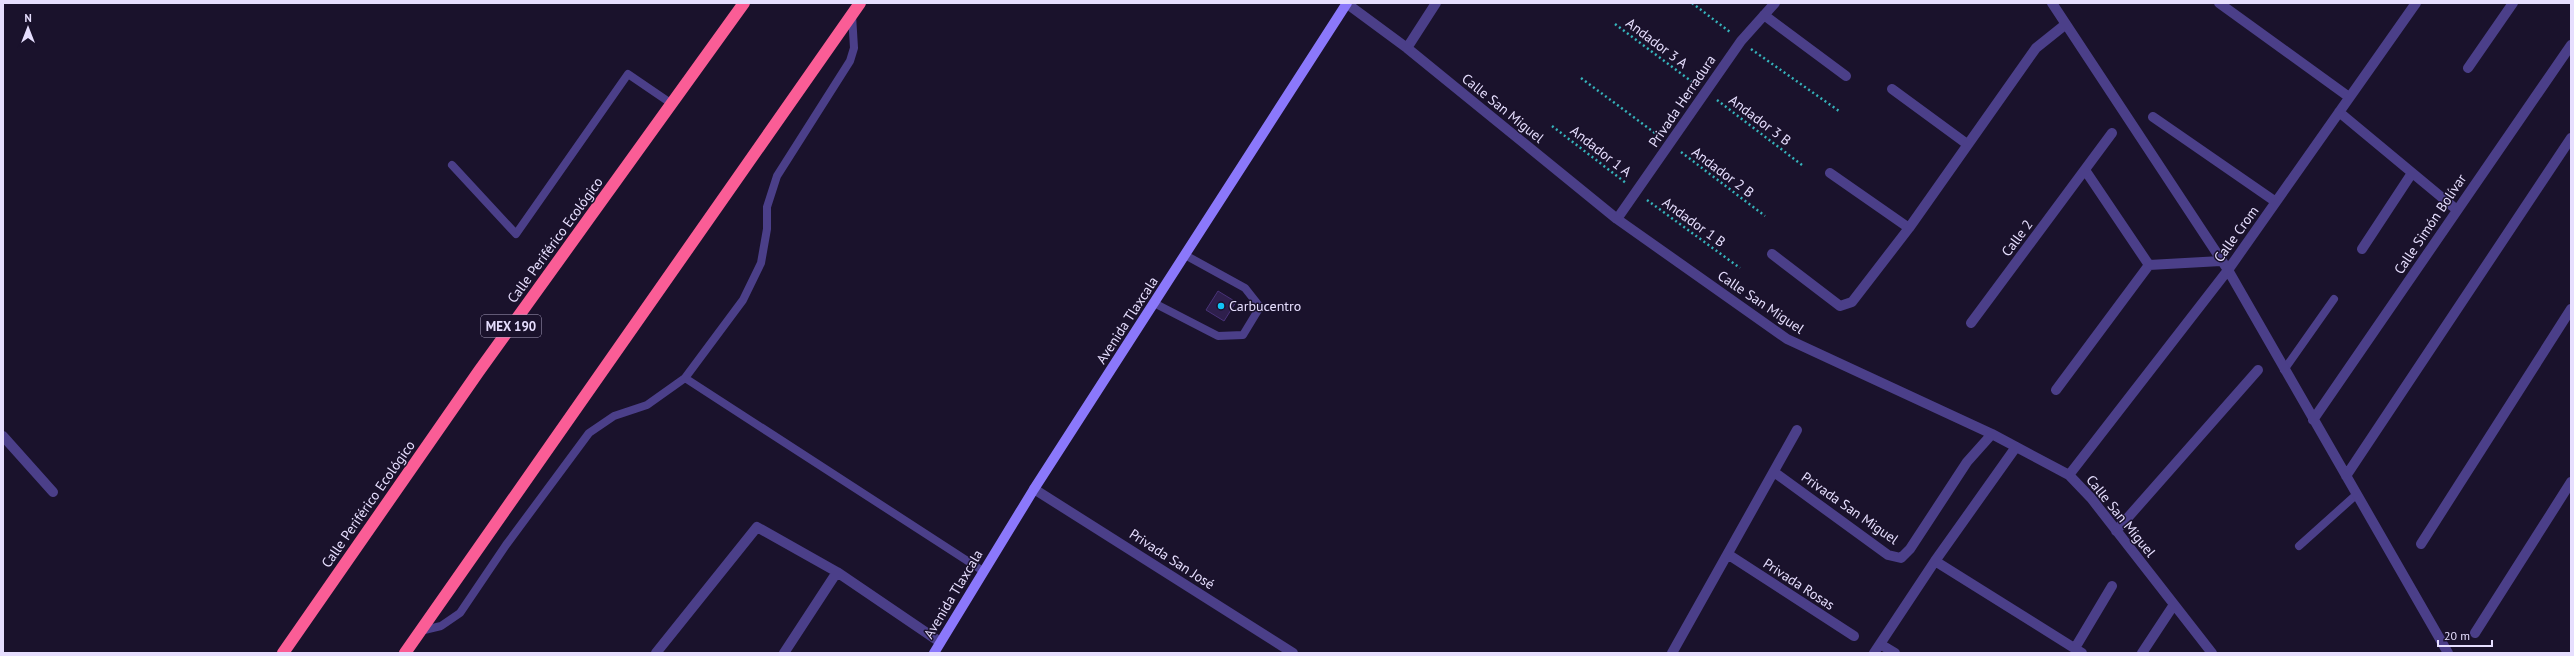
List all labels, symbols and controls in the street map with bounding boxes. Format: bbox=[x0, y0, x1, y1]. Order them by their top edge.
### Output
north arrow bbox=[8, 8, 48, 48]
text: N bbox=[24, 11, 32, 25]
street label: Andador 3 A bbox=[1622, 14, 1692, 73]
street label: Privada Herradura bbox=[1644, 51, 1720, 151]
street label: Calle San Miguel bbox=[1458, 69, 1548, 147]
street label: Andador 3 B bbox=[1725, 91, 1795, 149]
street label: Andador 1 A bbox=[1567, 121, 1636, 181]
street label: Andador 2 B bbox=[1688, 143, 1758, 201]
street label: Calle Simón Bolívar bbox=[2390, 170, 2470, 278]
street label: Calle Periférico Ecológico bbox=[503, 174, 607, 306]
street label: Andador 1 B bbox=[1659, 193, 1729, 251]
street label: Calle Crom bbox=[2210, 202, 2262, 266]
street label: Calle 2 bbox=[1997, 216, 2037, 260]
street label: Calle San Miguel bbox=[1714, 266, 1808, 338]
street label: Avenida Tlaxcala bbox=[1092, 273, 1162, 367]
place label: Carbucentro bbox=[1229, 297, 1301, 315]
marker: Carbucentro bbox=[1216, 301, 1226, 311]
road number: MEX 190 bbox=[481, 315, 541, 337]
street label: Calle Periférico Ecológico bbox=[317, 437, 419, 571]
street label: Privada San Miguel bbox=[1798, 468, 1902, 548]
street label: Calle San Miguel bbox=[2082, 471, 2160, 561]
street label: Privada San José bbox=[1126, 525, 1218, 593]
street label: Avenida Tlaxcala bbox=[919, 546, 987, 642]
street label: Privada Rosas bbox=[1760, 554, 1838, 614]
scale bar bbox=[2438, 622, 2492, 648]
text: 20 m bbox=[2444, 628, 2470, 643]

